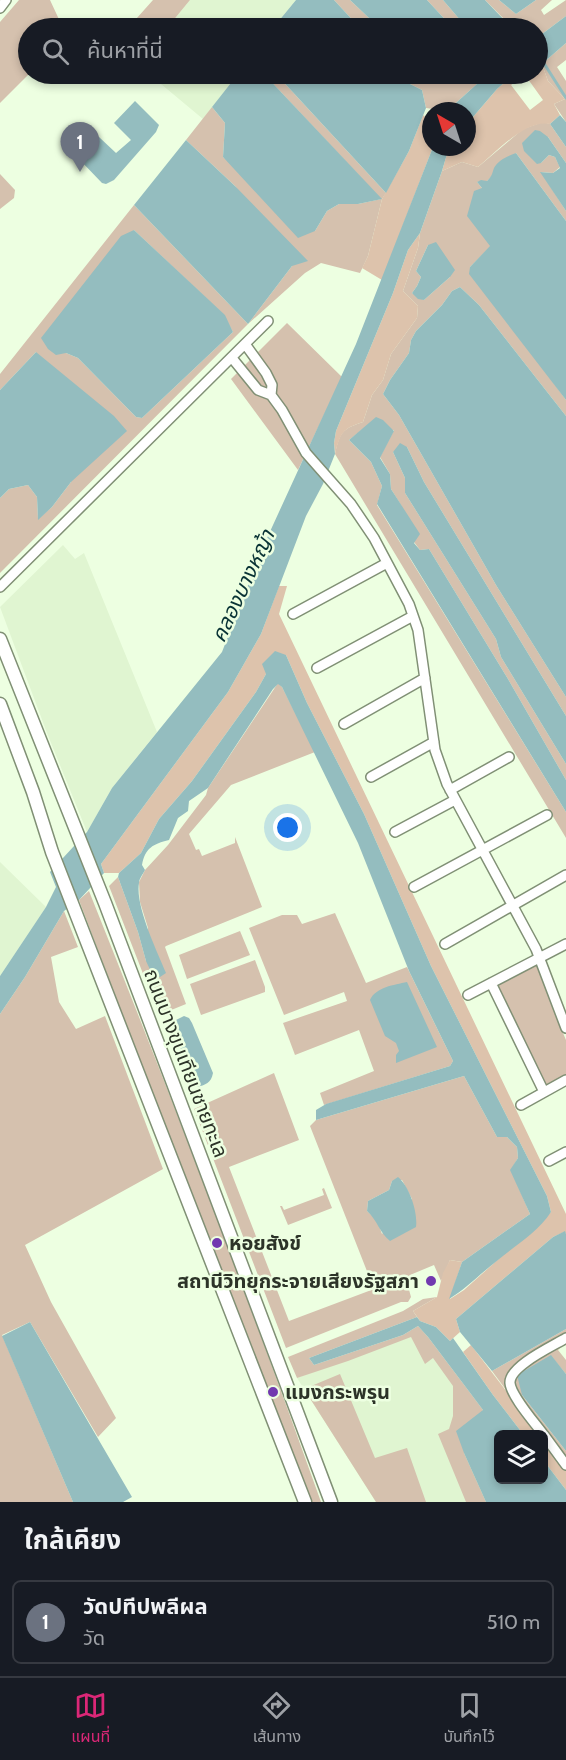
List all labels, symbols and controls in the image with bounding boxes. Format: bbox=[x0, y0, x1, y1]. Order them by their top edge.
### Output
search box bbox=[18, 18, 548, 84]
icon: search bbox=[39, 35, 72, 68]
text: ค้นหาที่นี่ bbox=[87, 37, 163, 64]
north arrow bbox=[422, 102, 476, 156]
pin: 1 bbox=[60, 122, 100, 172]
water label: คลองบางหญ้า bbox=[206, 525, 280, 646]
your location bbox=[273, 813, 302, 842]
street label: ถนนบางขุนเทียนชายทะเล bbox=[139, 965, 233, 1161]
place label: หอยสังข์ bbox=[229, 1231, 301, 1255]
marker: หอยสังข์ bbox=[210, 1236, 224, 1250]
place label: สถานีวิทยุกระจายเสียงรัฐสภา bbox=[177, 1269, 419, 1293]
marker: สถานีวิทยุกระจายเสียงรัฐสภา bbox=[424, 1274, 438, 1288]
place label: แมงกระพรุน bbox=[285, 1380, 390, 1404]
marker: แมงกระพรุน bbox=[266, 1385, 280, 1399]
map controls bbox=[494, 1430, 548, 1484]
button: layers bbox=[494, 1430, 548, 1484]
text: ใกล้เคียง bbox=[24, 1524, 121, 1556]
text: วัดปทีปพลีผล bbox=[83, 1593, 208, 1620]
text: 1 bbox=[42, 1610, 49, 1634]
text: 510 m bbox=[487, 1610, 540, 1634]
text: วัด bbox=[83, 1626, 105, 1650]
tab: แผนที่ bbox=[71, 1689, 110, 1749]
tab: เส้นทาง bbox=[253, 1689, 301, 1749]
tab: บันทึกไว้ bbox=[443, 1689, 495, 1749]

